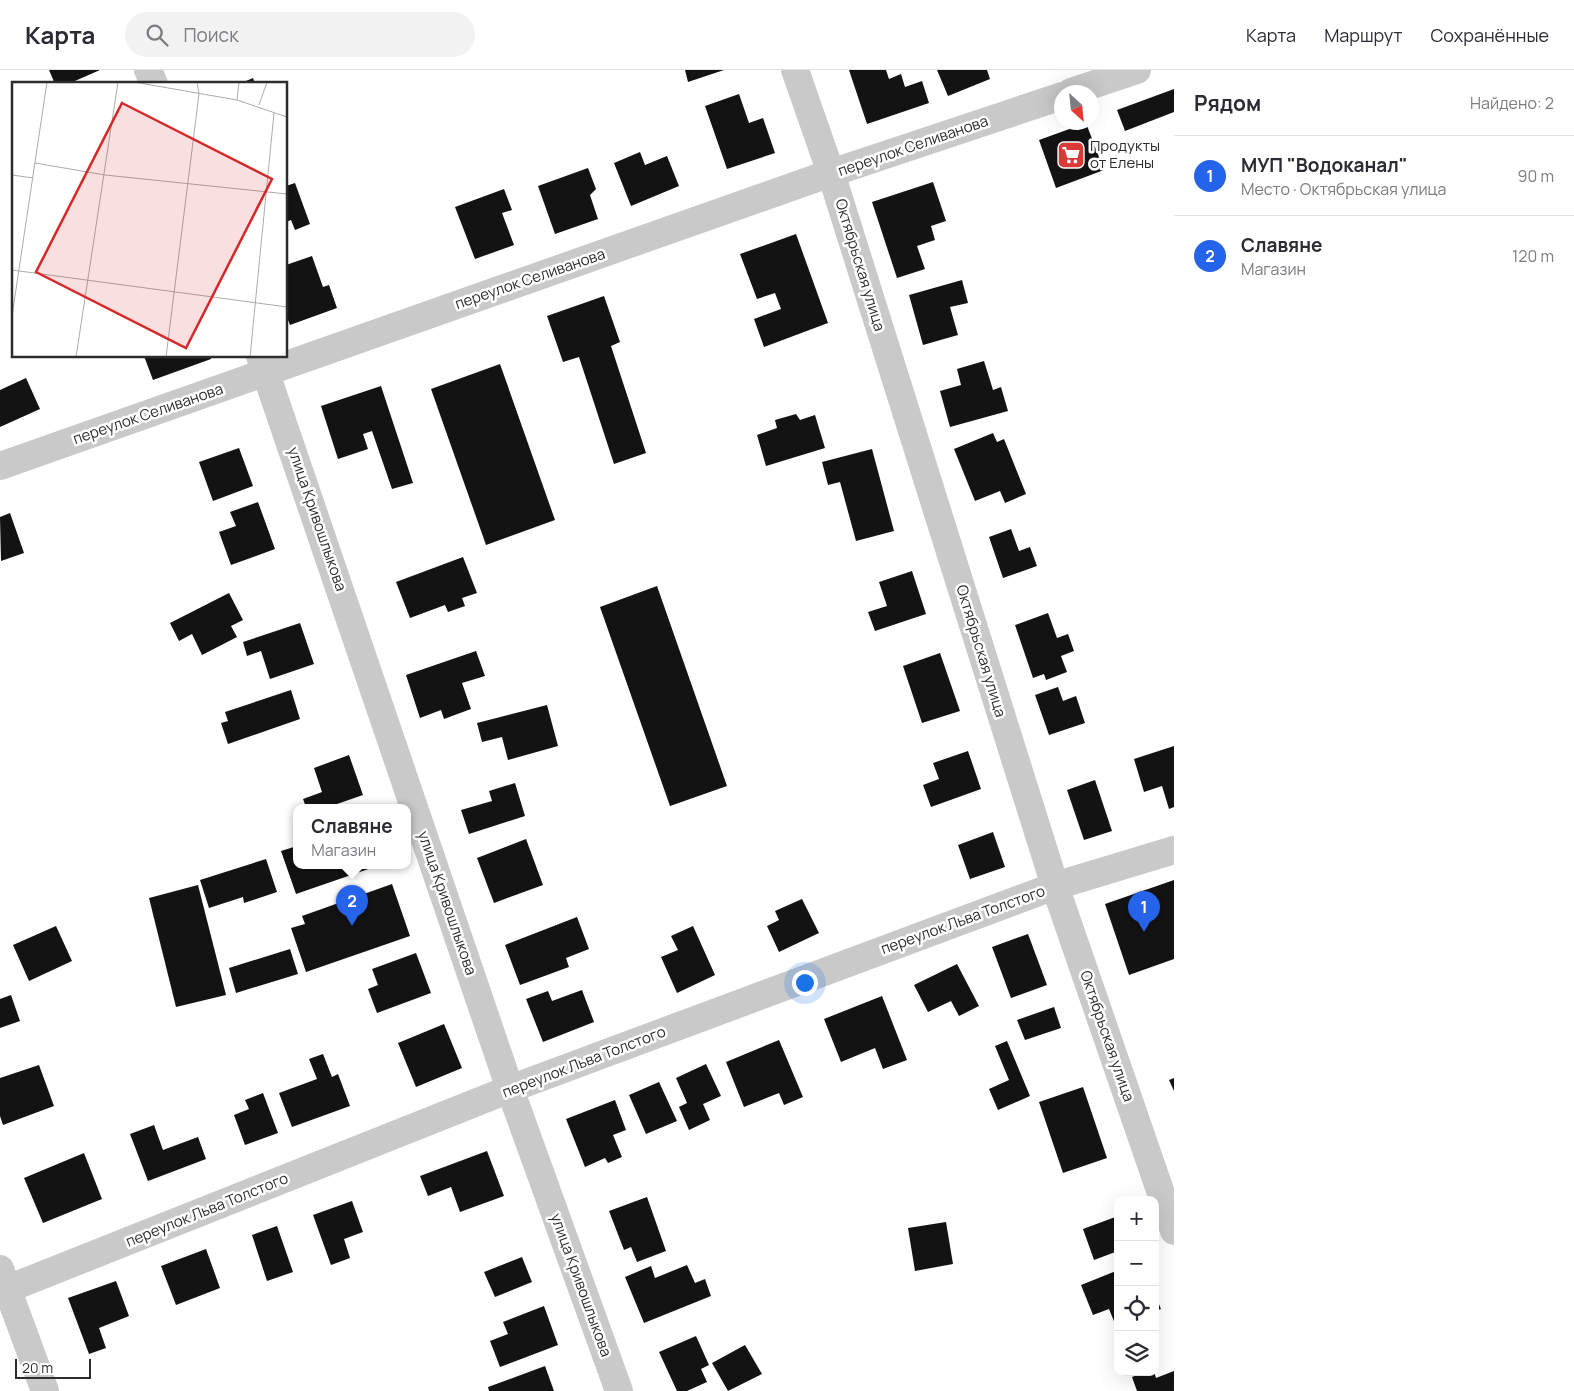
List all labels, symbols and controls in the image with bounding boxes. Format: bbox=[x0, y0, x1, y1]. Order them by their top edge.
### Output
search box bbox=[125, 12, 475, 57]
text: Карта bbox=[25, 18, 95, 51]
icon: search bbox=[143, 21, 171, 49]
text: Поиск bbox=[183, 22, 239, 48]
text: Карта bbox=[1246, 23, 1296, 47]
text: Маршрут bbox=[1324, 23, 1402, 47]
text: Сохранённые bbox=[1430, 23, 1549, 47]
inset map bbox=[12, 82, 288, 358]
north arrow bbox=[1054, 85, 1099, 130]
text: Рядом bbox=[1194, 89, 1261, 117]
text: Найдено: 2 bbox=[1470, 92, 1554, 114]
street label: переулок Селиванова bbox=[835, 110, 991, 181]
place label: Продукты от Елены bbox=[1090, 135, 1160, 173]
supermarket icon: Продукты от Елены bbox=[1056, 140, 1086, 170]
text: МУП "Водоканал" bbox=[1241, 152, 1408, 178]
text: 1 bbox=[1206, 165, 1214, 187]
text: 90 m bbox=[1518, 165, 1554, 187]
text: Место · Октябрьская улица bbox=[1241, 178, 1446, 200]
street label: Октябрьская улица bbox=[830, 196, 891, 334]
text: Славяне bbox=[1241, 232, 1322, 258]
street label: переулок Селиванова bbox=[452, 243, 608, 314]
text: 2 bbox=[1205, 245, 1215, 267]
text: 120 m bbox=[1512, 245, 1554, 267]
text: Магазин bbox=[1241, 258, 1306, 280]
street label: переулок Селиванова bbox=[70, 378, 226, 449]
street label: улица Кривошлыкова bbox=[283, 444, 352, 594]
street label: Октябрьская улица bbox=[951, 582, 1012, 720]
popup bbox=[293, 804, 411, 869]
text: Славяне bbox=[311, 813, 393, 839]
street label: улица Кривошлыкова bbox=[413, 828, 482, 978]
text: Магазин bbox=[311, 839, 376, 861]
street label: переулок Льва Толстого bbox=[878, 880, 1048, 959]
pin: 2 bbox=[336, 885, 368, 926]
pin: 1 bbox=[1128, 891, 1160, 932]
street label: Октябрьская улица bbox=[1075, 968, 1140, 1104]
your location bbox=[792, 970, 818, 996]
street label: переулок Льва Толстого bbox=[499, 1021, 669, 1102]
street label: переулок Льва Толстого bbox=[122, 1167, 291, 1252]
map controls bbox=[1114, 1196, 1159, 1376]
button: + bbox=[1114, 1196, 1159, 1241]
street label: улица Кривошлыкова bbox=[546, 1210, 617, 1359]
button: − bbox=[1114, 1241, 1159, 1286]
button: locate bbox=[1114, 1286, 1159, 1331]
button: layers bbox=[1114, 1331, 1159, 1376]
scale bar bbox=[15, 1356, 91, 1379]
text: 20 m bbox=[22, 1358, 53, 1377]

